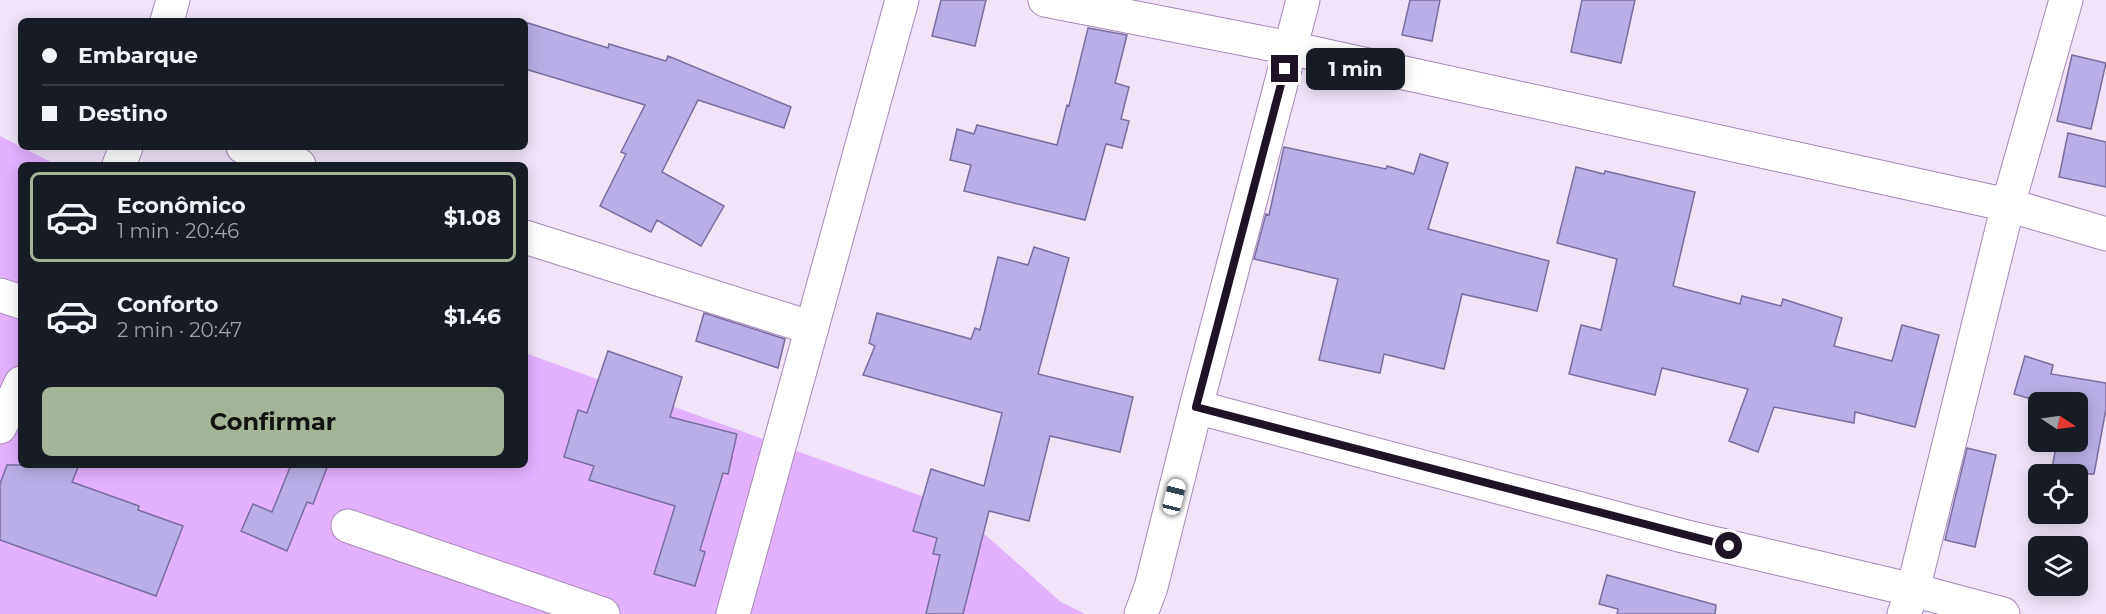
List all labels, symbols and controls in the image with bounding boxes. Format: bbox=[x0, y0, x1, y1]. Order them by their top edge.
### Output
text: Embarque bbox=[78, 42, 198, 69]
callout: 1 min bbox=[1306, 48, 1405, 90]
route end bbox=[1271, 55, 1298, 82]
text: 1 min bbox=[1328, 57, 1383, 81]
text: Destino bbox=[78, 100, 168, 127]
icon: car bbox=[45, 190, 99, 244]
text: Econômico bbox=[117, 192, 246, 219]
text: $1.08 bbox=[444, 204, 501, 231]
text: 1 min · 20:46 bbox=[117, 219, 239, 243]
icon: car bbox=[45, 289, 99, 343]
text: Conforto bbox=[117, 291, 218, 318]
text: $1.46 bbox=[444, 303, 501, 330]
text: 2 min · 20:47 bbox=[117, 318, 242, 342]
button: Confirmar bbox=[42, 387, 504, 456]
north arrow bbox=[2028, 392, 2088, 452]
map controls bbox=[2028, 392, 2088, 596]
button: locate bbox=[2028, 464, 2088, 524]
car bbox=[1161, 477, 1187, 517]
route start bbox=[1715, 532, 1742, 559]
button: layers bbox=[2028, 536, 2088, 596]

